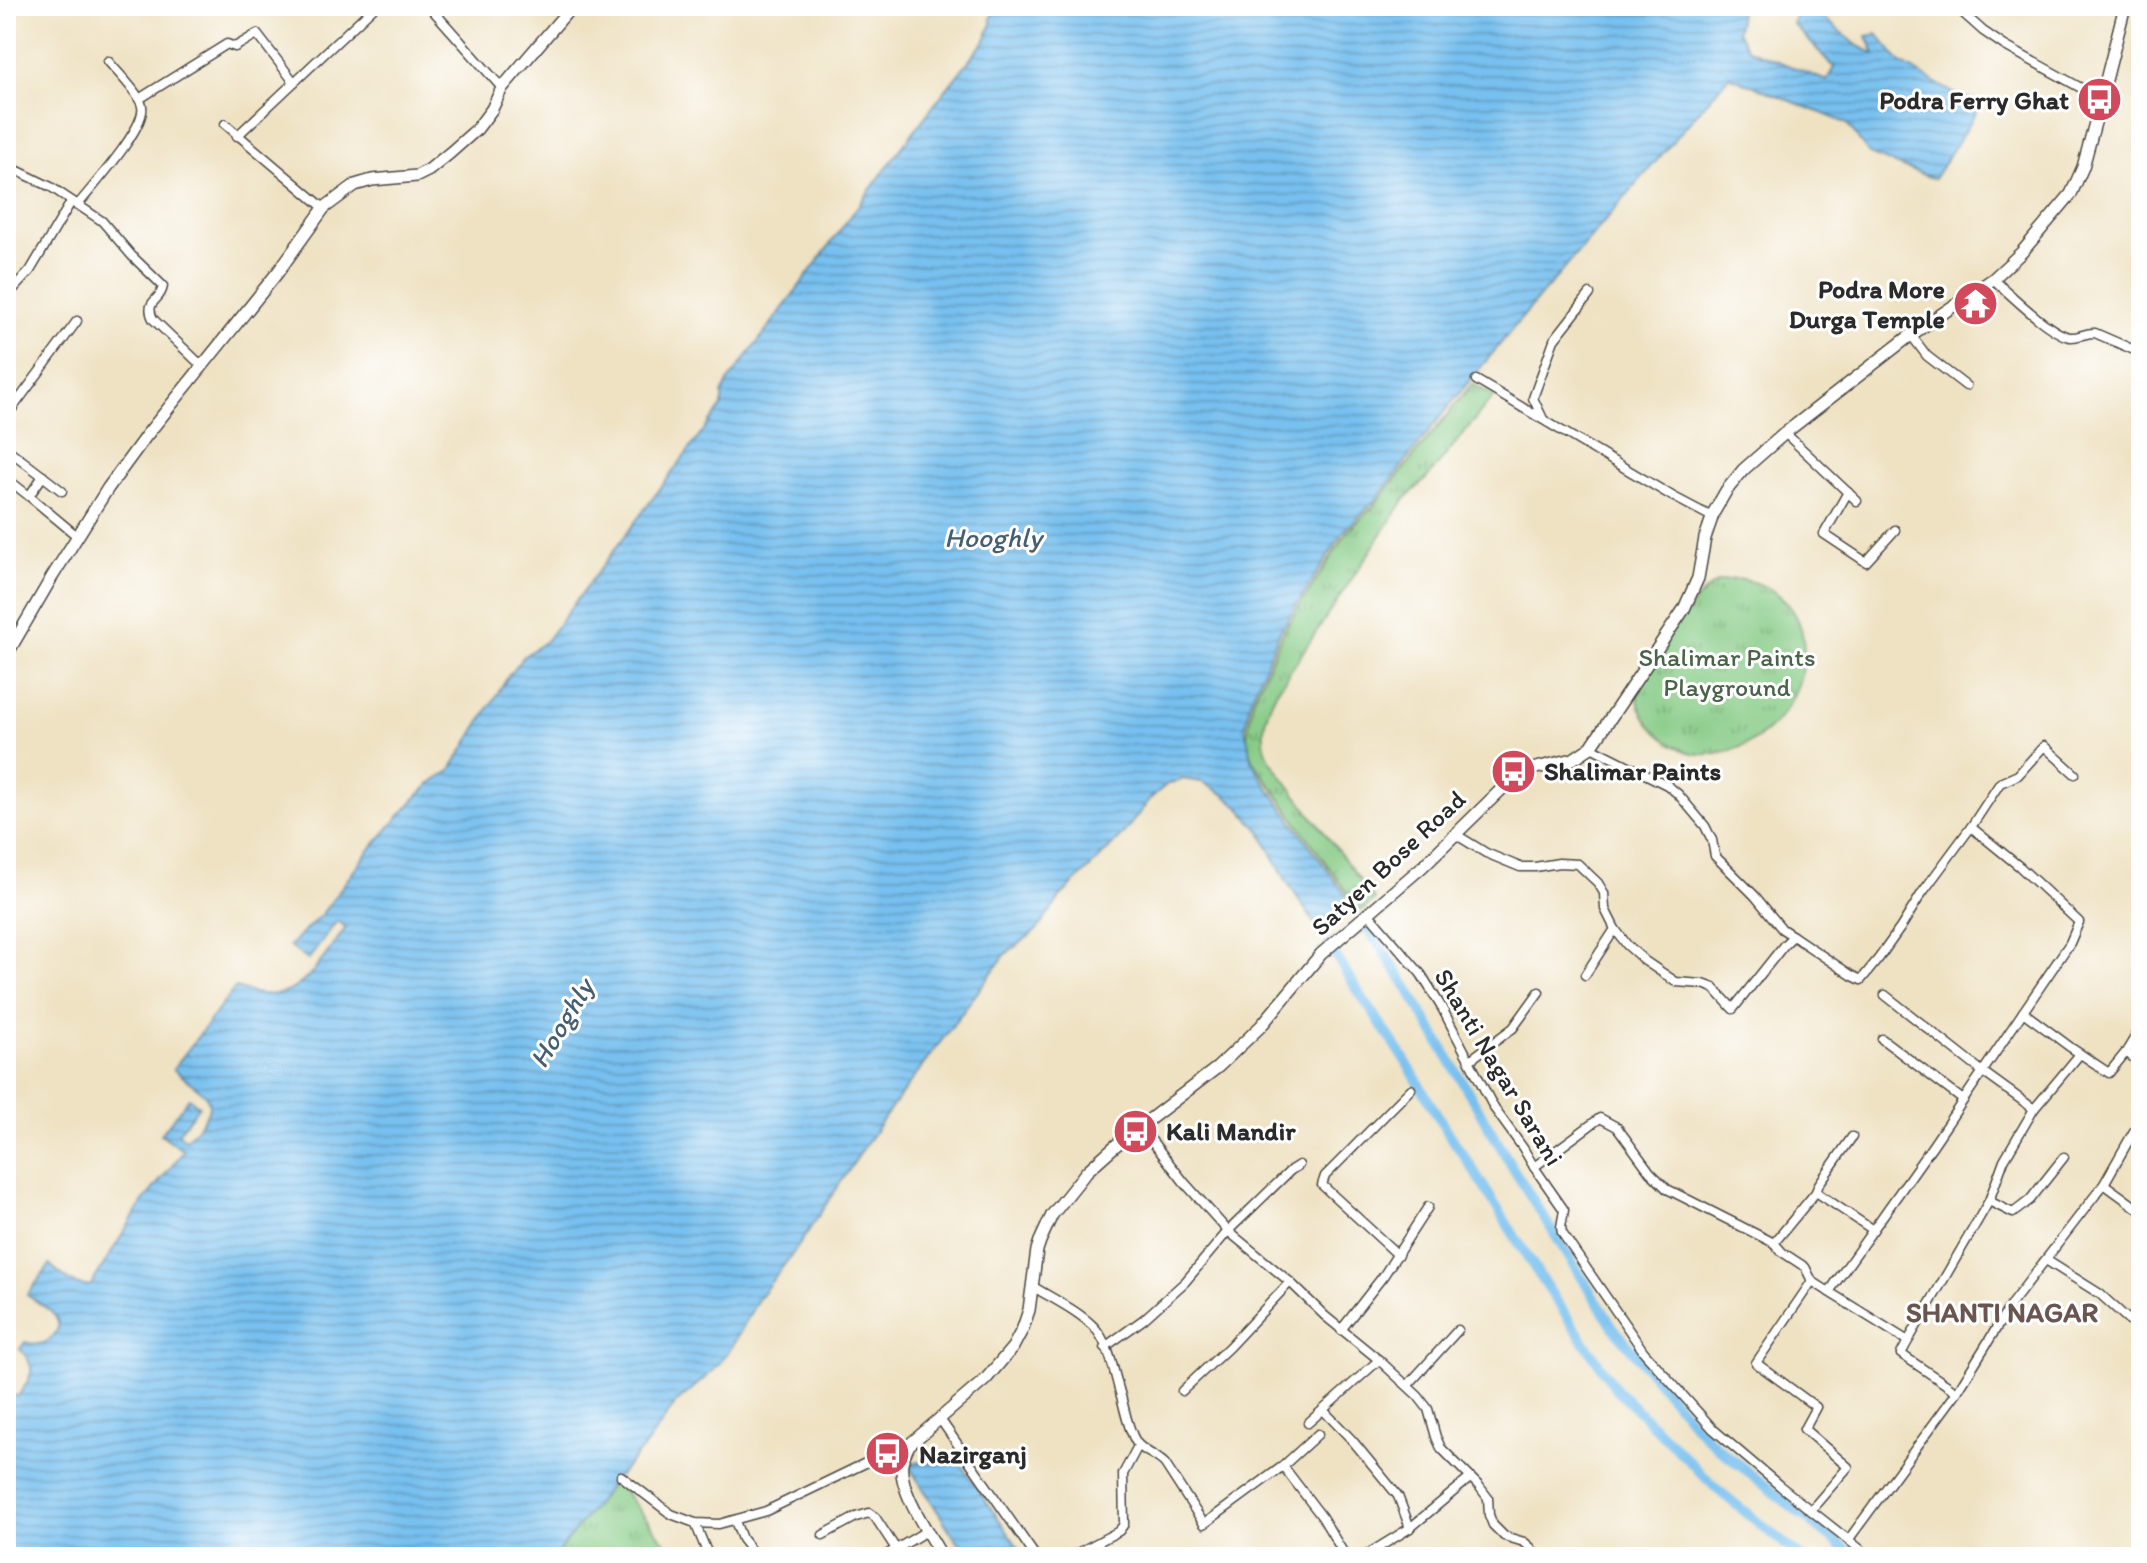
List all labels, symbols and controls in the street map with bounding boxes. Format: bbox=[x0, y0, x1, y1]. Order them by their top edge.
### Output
bus stop icon: Podra Ferry Ghat bbox=[2076, 76, 2124, 124]
place label: Podra Ferry Ghat bbox=[1879, 84, 2069, 116]
place label: Podra More Durga Temple bbox=[1789, 273, 1945, 335]
temple icon: Podra More Durga Temple bbox=[1952, 280, 2000, 328]
water label: Hooghly bbox=[944, 520, 1045, 554]
park label: Shalimar Paints Playground bbox=[1638, 641, 1816, 703]
bus stop icon: Shalimar Paints bbox=[1489, 747, 1537, 795]
place label: Shalimar Paints bbox=[1544, 755, 1721, 787]
street label: Satyen Bose Road bbox=[1304, 783, 1472, 943]
street label: Shanti Nagar Sarani bbox=[1427, 963, 1571, 1171]
water label: Hooghly bbox=[521, 970, 602, 1074]
bus stop icon: Kali Mandir bbox=[1111, 1107, 1159, 1155]
place label: Kali Mandir bbox=[1166, 1115, 1296, 1147]
district label: SHANTI NAGAR bbox=[1906, 1295, 2098, 1329]
bus stop icon: Nazirganj bbox=[864, 1430, 912, 1478]
place label: Nazirganj bbox=[919, 1438, 1027, 1470]

